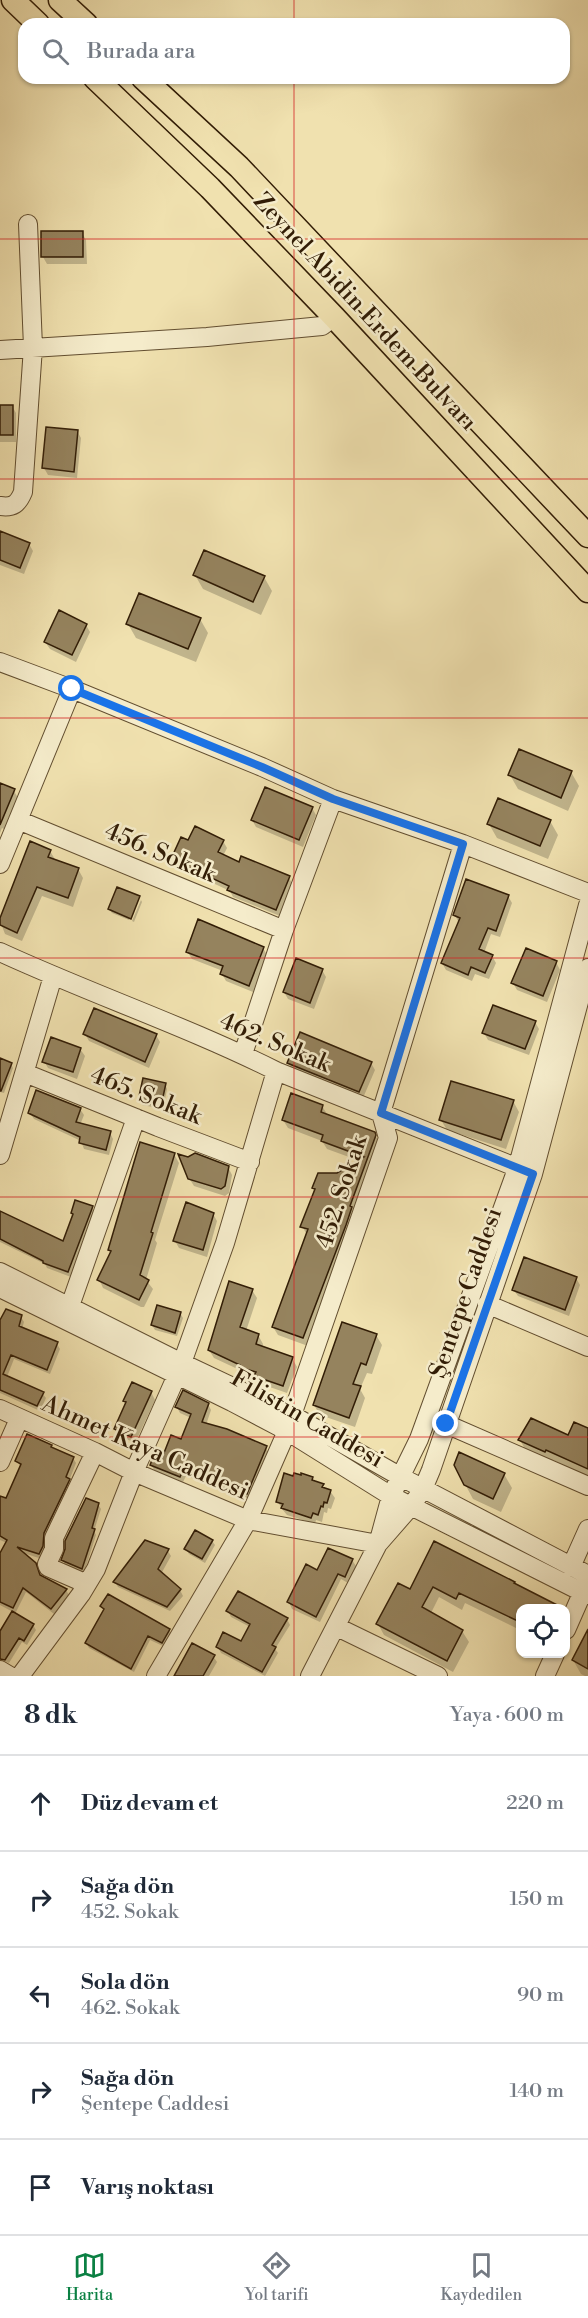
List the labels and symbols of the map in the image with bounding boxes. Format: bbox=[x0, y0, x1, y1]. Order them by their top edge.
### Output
street label: Zeynel Abidin Erdem Bulvarı bbox=[247, 187, 483, 437]
route start bbox=[58, 675, 84, 701]
street label: 456. Sokak bbox=[100, 816, 221, 890]
street label: 462. Sokak bbox=[215, 1006, 337, 1080]
street label: 465. Sokak bbox=[86, 1060, 208, 1132]
street label: 452. Sokak bbox=[310, 1130, 375, 1252]
street label: Şentepe Caddesi bbox=[423, 1204, 509, 1382]
street label: Filistin Caddesi bbox=[225, 1363, 389, 1475]
street label: Ahmet Kaya Caddesi bbox=[36, 1389, 253, 1507]
route end bbox=[432, 1410, 458, 1436]

